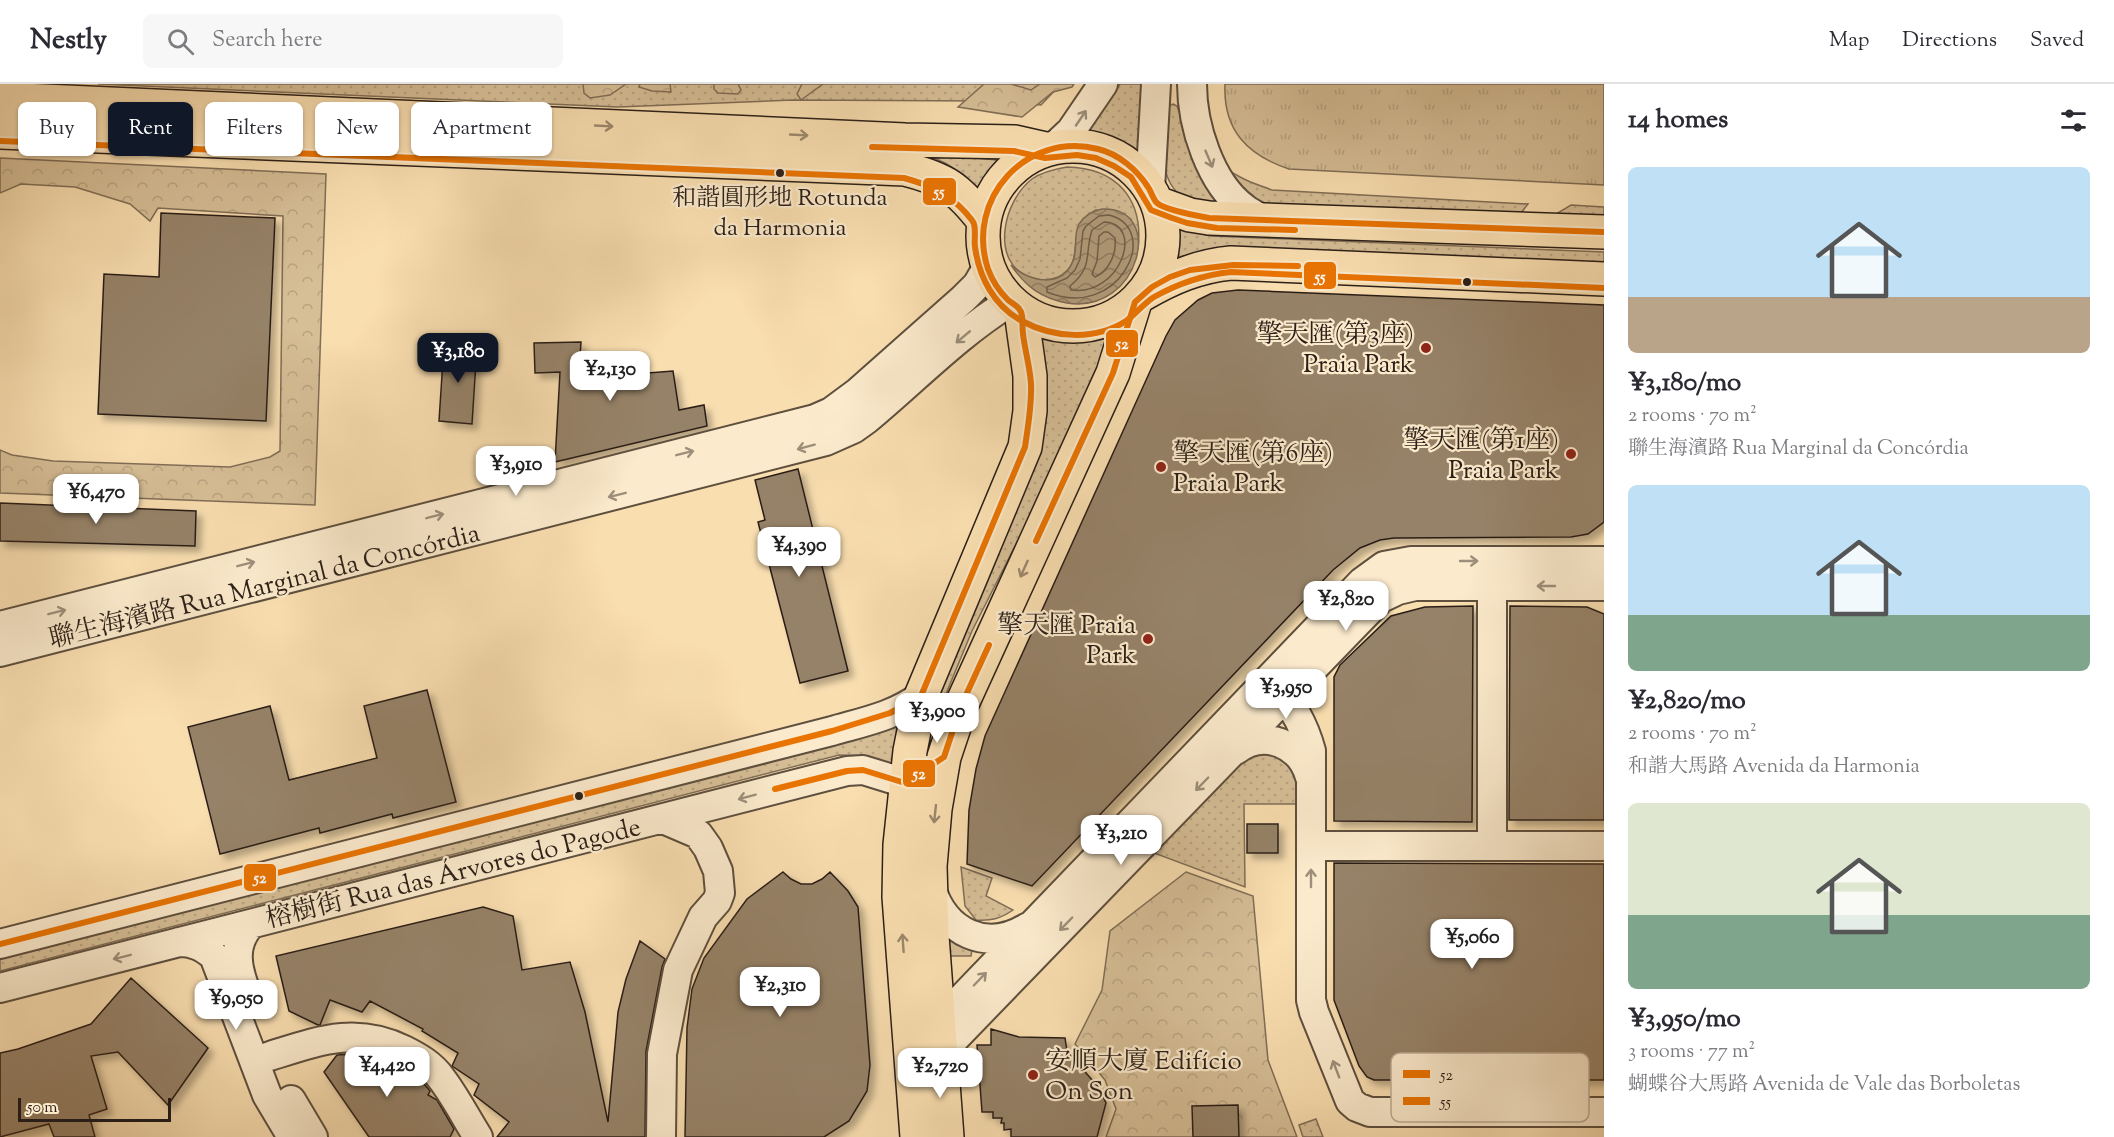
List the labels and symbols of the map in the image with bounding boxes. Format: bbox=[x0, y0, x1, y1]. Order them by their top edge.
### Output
one-way arrow bbox=[1075, 110, 1087, 126]
one-way arrow bbox=[593, 121, 613, 132]
one-way arrow bbox=[788, 129, 808, 140]
one-way arrow bbox=[1204, 150, 1215, 168]
marker: 和諧圓形地 Rotunda da Harmonia bbox=[774, 167, 786, 179]
line badge: 55 bbox=[922, 177, 957, 206]
place label: 和諧圓形地 Rotunda da Harmonia bbox=[672, 182, 888, 246]
text: 55 bbox=[931, 182, 945, 205]
line badge: 55 bbox=[1303, 261, 1337, 290]
text: 55 bbox=[1312, 267, 1326, 290]
unlabelled marker bbox=[1461, 276, 1473, 288]
place label: 擎天匯(第3座) Praia Park bbox=[1257, 317, 1414, 384]
line badge: 52 bbox=[1105, 329, 1139, 358]
one-way arrow bbox=[955, 330, 971, 343]
pin: ¥3,180 bbox=[409, 333, 507, 384]
text: 52 bbox=[1114, 334, 1129, 357]
marker: 擎天匯(第3座) Praia Park bbox=[1419, 341, 1433, 355]
pin: ¥2,130 bbox=[561, 351, 659, 402]
place label: 擎天匯(第1座) Praia Park bbox=[1403, 423, 1559, 490]
place label: 擎天匯(第6座) Praia Park bbox=[1173, 436, 1333, 503]
one-way arrow bbox=[797, 442, 816, 453]
pin: ¥3,910 bbox=[467, 446, 565, 497]
one-way arrow bbox=[675, 447, 694, 458]
marker: 擎天匯(第1座) Praia Park bbox=[1564, 447, 1578, 461]
marker: 擎天匯(第6座) Praia Park bbox=[1154, 460, 1168, 474]
pin: ¥6,470 bbox=[47, 474, 145, 525]
one-way arrow bbox=[608, 490, 627, 502]
one-way arrow bbox=[425, 510, 444, 522]
street label: 聯生海濱路 Rua Marginal da Concórdia bbox=[45, 516, 484, 659]
pin: ¥4,390 bbox=[750, 527, 848, 578]
one-way arrow bbox=[1459, 555, 1479, 567]
one-way arrow bbox=[236, 557, 255, 569]
one-way arrow bbox=[1017, 560, 1029, 578]
one-way arrow bbox=[1536, 580, 1556, 592]
pin: ¥2,820 bbox=[1297, 581, 1395, 632]
one-way arrow bbox=[47, 605, 66, 617]
place label: 擎天匯 Praia Park bbox=[997, 608, 1136, 675]
marker: 擎天匯 Praia Park bbox=[1141, 632, 1155, 646]
pin: ¥3,950 bbox=[1237, 669, 1335, 720]
pin: ¥3,900 bbox=[888, 693, 986, 744]
line badge: 52 bbox=[902, 759, 936, 788]
text: 52 bbox=[911, 764, 926, 787]
one-way arrow bbox=[1194, 776, 1209, 791]
unlabelled marker bbox=[573, 790, 585, 802]
one-way arrow bbox=[738, 791, 757, 803]
one-way arrow bbox=[929, 804, 940, 824]
street label: 榕樹街 Rua das Árvores do Pagode bbox=[262, 810, 645, 939]
pin: ¥3,210 bbox=[1072, 815, 1170, 866]
line badge: 52 bbox=[243, 863, 277, 892]
text: 52 bbox=[252, 868, 267, 891]
one-way arrow bbox=[1305, 869, 1317, 889]
one-way arrow bbox=[1059, 917, 1074, 932]
pin: ¥5,060 bbox=[1423, 919, 1521, 970]
one-way arrow bbox=[897, 934, 908, 954]
one-way arrow bbox=[113, 951, 132, 963]
pin: ¥2,310 bbox=[731, 967, 829, 1018]
one-way arrow bbox=[973, 972, 987, 987]
pin: ¥9,050 bbox=[187, 980, 285, 1031]
place label: 安順大廈 Edifício On Son bbox=[1045, 1044, 1242, 1111]
pin: ¥4,420 bbox=[338, 1047, 436, 1098]
pin: ¥2,720 bbox=[891, 1048, 989, 1099]
legend bbox=[1391, 1053, 1589, 1122]
one-way arrow bbox=[1330, 1060, 1341, 1079]
text: 52 bbox=[1439, 1065, 1453, 1088]
marker: 安順大廈 Edifício On Son bbox=[1026, 1068, 1040, 1082]
text: 55 bbox=[1439, 1092, 1452, 1115]
scale bar bbox=[18, 1095, 171, 1122]

